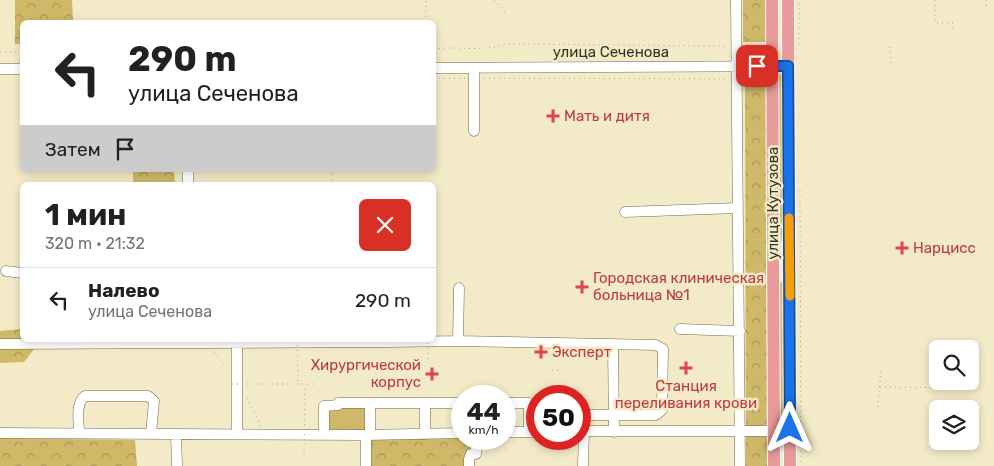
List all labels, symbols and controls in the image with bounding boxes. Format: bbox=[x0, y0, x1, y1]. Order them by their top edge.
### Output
text: 290 m bbox=[128, 38, 237, 80]
icon: left bbox=[45, 40, 110, 105]
street label: улица Сеченова bbox=[553, 43, 669, 61]
pin bbox=[736, 45, 778, 87]
icon: arrive bbox=[743, 52, 771, 80]
text: улица Сеченова bbox=[128, 80, 299, 107]
place label: Мать и дитя bbox=[564, 107, 650, 125]
marker: Мать и дитя bbox=[546, 109, 560, 123]
icon: arrive bbox=[111, 135, 139, 163]
text: Затем bbox=[45, 138, 101, 161]
street label: улица Кутузова bbox=[764, 147, 782, 259]
text: 1 мин bbox=[45, 197, 126, 233]
button: close bbox=[359, 199, 411, 251]
text: 320 m · 21:32 bbox=[45, 234, 145, 253]
place label: Нарцисс bbox=[913, 239, 976, 257]
marker: Нарцисс bbox=[895, 241, 909, 255]
place label: Городская клиническая больница №1 bbox=[593, 269, 764, 304]
text: Налево bbox=[88, 279, 160, 302]
marker: Городская клиническая больница №1 bbox=[575, 280, 589, 294]
icon: left bbox=[45, 286, 73, 314]
text: 290 m bbox=[355, 289, 411, 312]
text: улица Сеченова bbox=[88, 302, 212, 321]
map controls bbox=[929, 340, 979, 450]
button: search bbox=[929, 340, 979, 390]
place label: Эксперт bbox=[552, 343, 612, 361]
marker: Эксперт bbox=[534, 345, 548, 359]
place label: Хирургической корпус bbox=[311, 356, 421, 391]
marker: Станция переливания крови bbox=[679, 361, 693, 375]
marker: Хирургической корпус bbox=[425, 367, 439, 381]
place label: Станция переливания крови bbox=[615, 377, 757, 412]
speed limit sign: 50 bbox=[526, 385, 591, 450]
text: 44 bbox=[466, 397, 501, 426]
button: layers bbox=[929, 400, 979, 450]
position arrow bbox=[763, 401, 815, 453]
text: km/h bbox=[469, 423, 498, 437]

